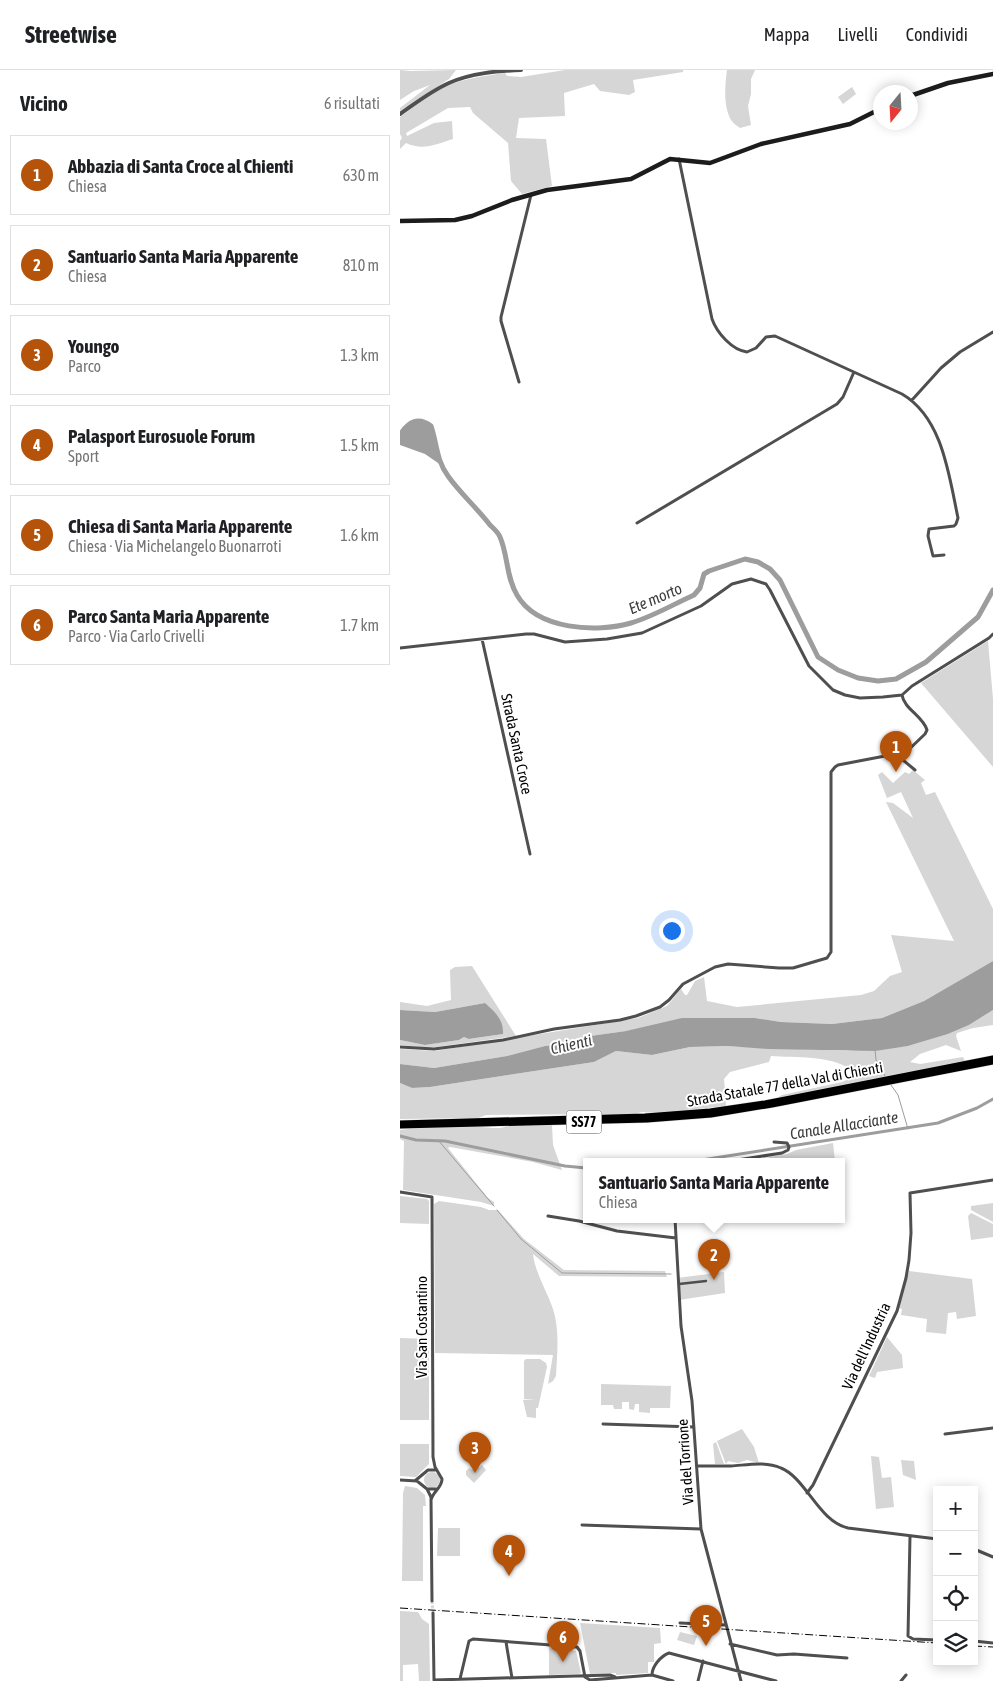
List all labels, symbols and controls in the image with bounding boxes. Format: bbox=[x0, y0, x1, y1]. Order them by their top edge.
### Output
text: Streetwise bbox=[25, 21, 117, 48]
text: Mappa bbox=[764, 24, 810, 45]
text: Livelli bbox=[838, 24, 878, 45]
text: Condividi bbox=[906, 24, 968, 45]
north arrow bbox=[873, 85, 918, 130]
text: Vicino bbox=[20, 91, 68, 115]
text: 6 risultati bbox=[324, 94, 380, 112]
text: Abbazia di Santa Croce al Chienti bbox=[68, 155, 293, 177]
text: 1 bbox=[33, 166, 41, 184]
text: 630 m bbox=[343, 166, 379, 184]
text: Chiesa bbox=[68, 177, 107, 195]
text: Santuario Santa Maria Apparente bbox=[68, 245, 298, 267]
text: 2 bbox=[33, 256, 41, 274]
text: 810 m bbox=[343, 256, 379, 274]
text: Chiesa bbox=[68, 267, 107, 285]
text: Youngo bbox=[68, 335, 119, 357]
text: 3 bbox=[33, 346, 41, 364]
text: 1.3 km bbox=[340, 346, 379, 364]
text: Parco bbox=[68, 357, 101, 375]
text: Palasport Eurosuole Forum bbox=[68, 425, 255, 447]
text: 4 bbox=[33, 436, 41, 454]
text: 1.5 km bbox=[340, 436, 379, 454]
text: Sport bbox=[68, 447, 99, 465]
text: Chiesa di Santa Maria Apparente bbox=[68, 515, 292, 537]
text: 5 bbox=[33, 526, 41, 544]
text: 1.6 km bbox=[340, 526, 379, 544]
text: Chiesa · Via Michelangelo Buonarroti bbox=[68, 537, 282, 555]
water label: Ete morto bbox=[626, 579, 684, 617]
text: Parco Santa Maria Apparente bbox=[68, 605, 269, 627]
text: 6 bbox=[33, 616, 41, 634]
text: 1.7 km bbox=[340, 616, 379, 634]
text: Parco · Via Carlo Crivelli bbox=[68, 627, 205, 645]
street label: Strada Santa Croce bbox=[498, 692, 536, 796]
pin: 1 bbox=[880, 731, 912, 772]
your location bbox=[659, 918, 685, 944]
water label: Chienti bbox=[549, 1030, 594, 1057]
street label: Strada Statale 77 della Val di Chienti bbox=[686, 1058, 884, 1110]
water label: Canale Allacciante bbox=[789, 1108, 899, 1142]
road number: SS77 bbox=[566, 1110, 602, 1134]
popup bbox=[583, 1158, 845, 1223]
text: Santuario Santa Maria Apparente bbox=[599, 1171, 829, 1193]
text: Chiesa bbox=[599, 1193, 638, 1211]
pin: 2 bbox=[698, 1239, 730, 1280]
street label: Via San Costantino bbox=[413, 1276, 430, 1378]
street label: Via dell'Industria bbox=[838, 1300, 894, 1392]
street label: Via del Torrione bbox=[674, 1418, 696, 1505]
pin: 3 bbox=[459, 1432, 491, 1473]
map controls bbox=[933, 1486, 978, 1666]
button: + bbox=[933, 1486, 978, 1531]
button: − bbox=[933, 1531, 978, 1576]
pin: 4 bbox=[493, 1535, 525, 1576]
button: locate bbox=[933, 1576, 978, 1621]
pin: 5 bbox=[690, 1605, 722, 1646]
pin: 6 bbox=[547, 1621, 579, 1662]
button: layers bbox=[933, 1621, 978, 1666]

